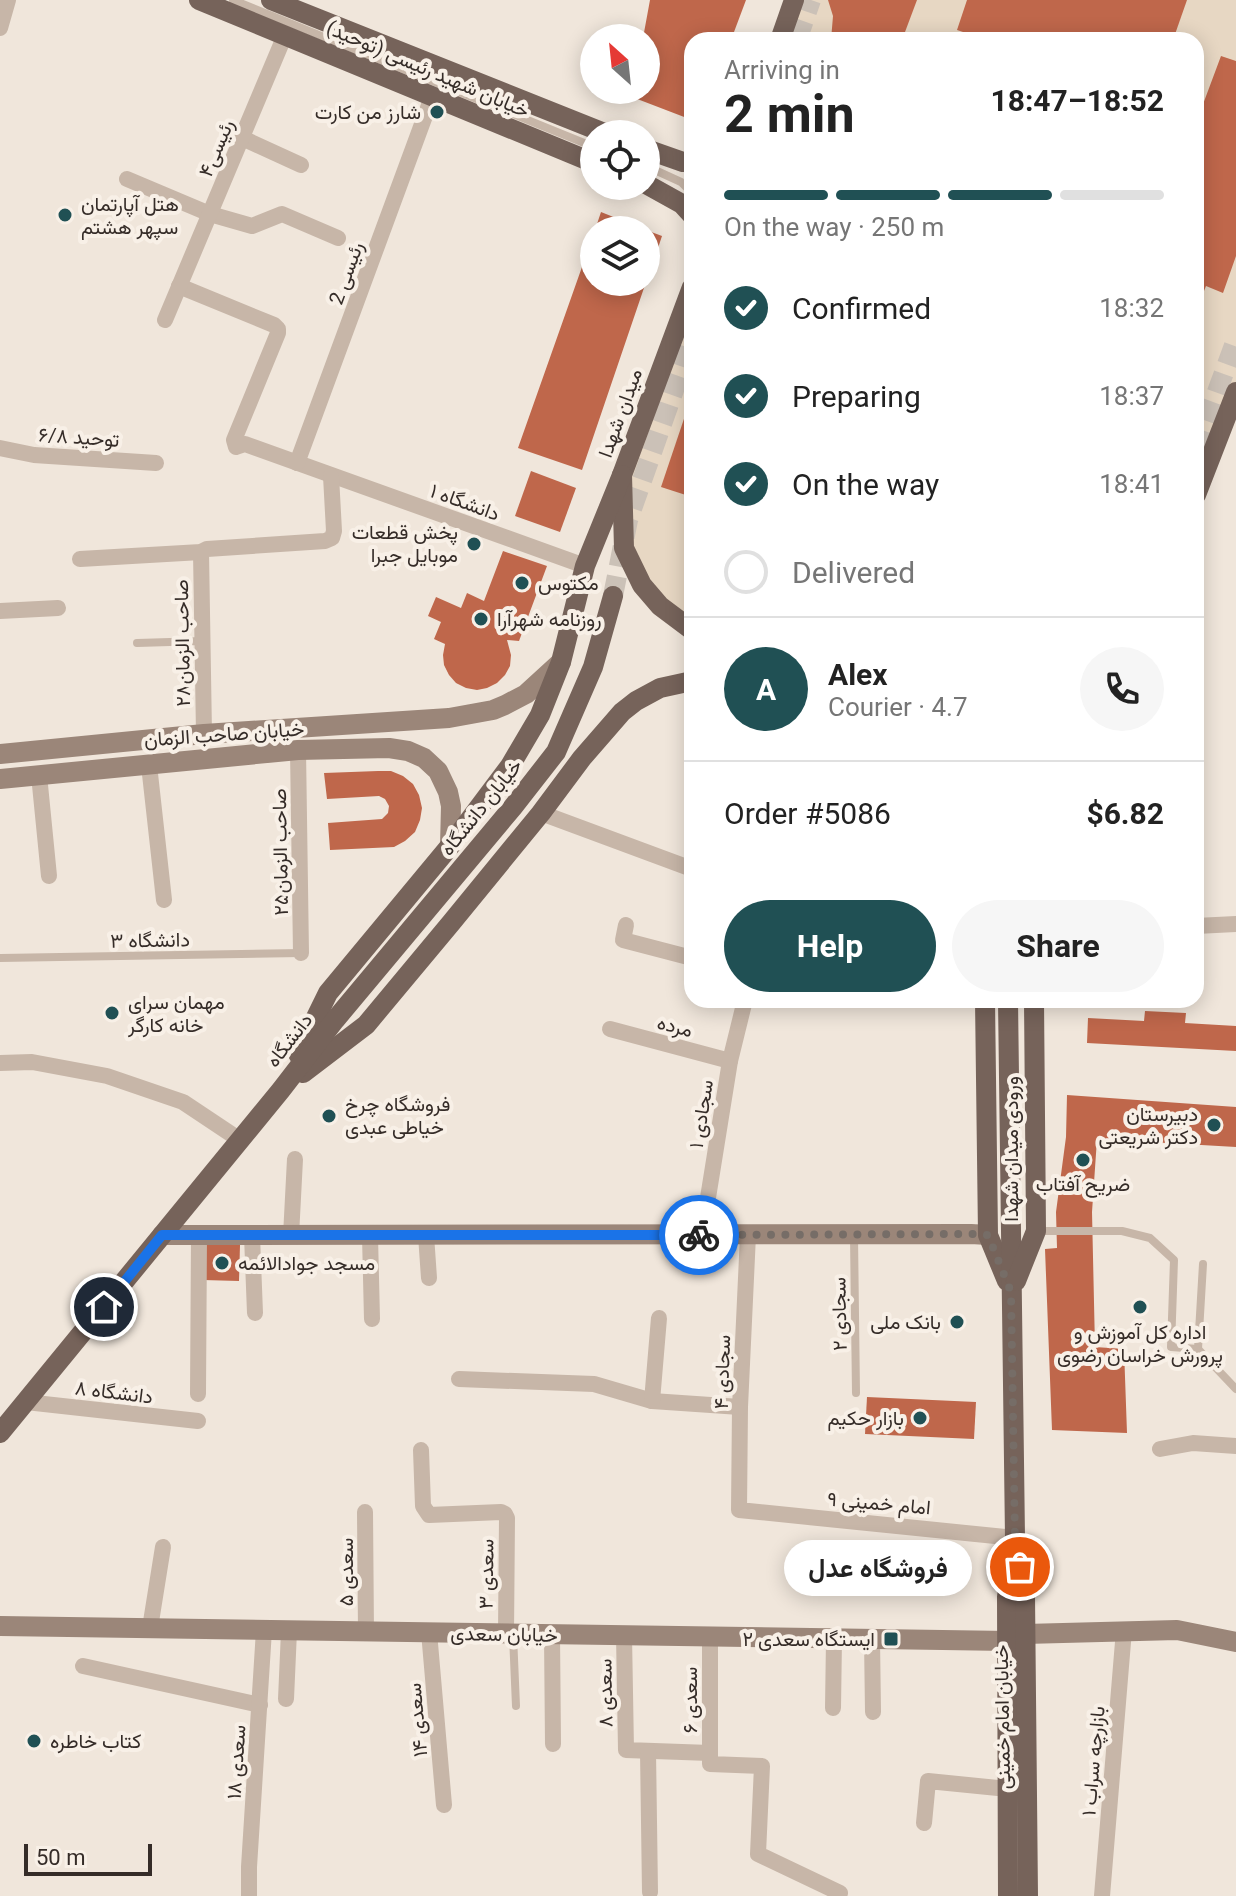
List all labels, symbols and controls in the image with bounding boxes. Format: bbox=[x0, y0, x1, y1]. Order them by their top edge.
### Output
street label: خیابان شهید رئیسی (توحید) bbox=[323, 15, 533, 124]
north arrow bbox=[580, 24, 660, 104]
map controls bbox=[580, 24, 660, 296]
text: Arriving in bbox=[724, 55, 840, 85]
text: 18:47–18:52 bbox=[990, 83, 1164, 118]
text: 2 min bbox=[724, 84, 855, 145]
place label: شارز من کارت bbox=[315, 100, 421, 125]
marker: شارز من کارت bbox=[428, 103, 446, 121]
street label: رئیسی۴ bbox=[193, 116, 240, 181]
button: locate bbox=[580, 120, 660, 200]
place label: هتل آپارتمان سپهر هشتم bbox=[81, 192, 179, 241]
marker: هتل آپارتمان سپهر هشتم bbox=[56, 206, 74, 224]
text: On the way · 250 m bbox=[724, 212, 944, 242]
button: layers bbox=[580, 216, 660, 296]
street label: رئیسی 2 bbox=[324, 238, 369, 308]
icon: check bbox=[724, 286, 768, 330]
text: Confirmed bbox=[792, 291, 931, 326]
text: 18:32 bbox=[1099, 293, 1164, 323]
street label: میدان شهدا bbox=[593, 365, 648, 461]
icon: check bbox=[724, 374, 768, 418]
text: Preparing bbox=[792, 379, 921, 414]
text: 18:37 bbox=[1099, 381, 1164, 411]
street label: توحید ۶/۸ bbox=[38, 422, 120, 453]
icon: check bbox=[724, 462, 768, 506]
text: On the way bbox=[792, 467, 939, 502]
text: 18:41 bbox=[1099, 469, 1164, 499]
street label: دانشگاه ۱ bbox=[427, 478, 503, 526]
place label: پخش قطعات موبایل جبرا bbox=[352, 520, 458, 568]
marker: پخش قطعات موبایل جبرا bbox=[465, 535, 483, 553]
text: Delivered bbox=[792, 555, 915, 590]
place label: مکتوس bbox=[538, 571, 599, 596]
marker: مکتوس bbox=[513, 574, 531, 592]
street label: صاحب الزمان۲۸ bbox=[169, 579, 196, 707]
place label: روزنامه شهرآرا bbox=[497, 607, 602, 632]
marker: روزنامه شهرآرا bbox=[472, 610, 490, 628]
button: phone bbox=[1080, 647, 1164, 731]
text: Alex bbox=[828, 657, 888, 692]
text: A bbox=[756, 672, 776, 707]
text: Courier · 4.7 bbox=[828, 692, 968, 722]
street label: خیابان صاحب الزمان bbox=[143, 716, 305, 753]
street label: خیابان دانشگاه bbox=[435, 754, 527, 860]
street label: صاحب الزمان۲۵ bbox=[267, 788, 294, 916]
text: Order #5086 bbox=[724, 796, 891, 831]
text: $6.82 bbox=[1086, 796, 1164, 831]
button: Help bbox=[724, 900, 936, 992]
button: Share bbox=[952, 900, 1164, 992]
street label: دانشگاه ۳ bbox=[110, 927, 190, 953]
place label: مهمان سرای خانه کارگر bbox=[127, 990, 225, 1038]
marker: مهمان سرای خانه کارگر bbox=[103, 1004, 121, 1022]
street label: دانشگاه bbox=[261, 1008, 317, 1072]
street label: مرده bbox=[654, 1010, 695, 1043]
street label: ورودی میدان شهدا bbox=[999, 1076, 1024, 1222]
street label: سجادی ۱ bbox=[684, 1078, 718, 1150]
place label: فروشگاه چرخ خیاطی عبدی bbox=[345, 1092, 450, 1139]
place label: دبیرستان دکتر شریعتی bbox=[1099, 1102, 1198, 1150]
marker: فروشگاه چرخ خیاطی عبدی bbox=[320, 1107, 338, 1125]
marker: دبیرستان دکتر شریعتی bbox=[1205, 1116, 1223, 1134]
marker: ضریح آفتاب bbox=[1074, 1151, 1092, 1169]
place label: ضریح آفتاب bbox=[1036, 1172, 1130, 1198]
courier bbox=[659, 1195, 739, 1275]
icon: bike bbox=[677, 1213, 721, 1257]
place label: مسجد جوادالائمه bbox=[238, 1251, 375, 1276]
marker: مسجد جوادالائمه bbox=[213, 1254, 231, 1272]
pin bbox=[70, 1273, 138, 1341]
street label: سجادی ۲ bbox=[826, 1277, 852, 1351]
icon: home bbox=[82, 1285, 126, 1329]
marker: اداره کل آموزش و پرورش خراسان رضوی bbox=[1131, 1298, 1149, 1316]
place label: بانک ملی bbox=[870, 1310, 941, 1334]
marker: بانک ملی bbox=[948, 1313, 966, 1331]
place label: اداره کل آموزش و پرورش خراسان رضوی bbox=[1057, 1320, 1223, 1369]
street label: سجادی ۴ bbox=[709, 1334, 735, 1410]
street label: دانشگاه ۸ bbox=[74, 1375, 154, 1409]
place label: بازار حکیم bbox=[827, 1406, 904, 1431]
marker: بازار حکیم bbox=[911, 1409, 929, 1427]
street label: امام خمینی ۹ bbox=[826, 1487, 932, 1520]
pin bbox=[986, 1533, 1054, 1601]
street label: سعدی ۵ bbox=[334, 1538, 358, 1606]
street label: سعدی ۳ bbox=[473, 1539, 499, 1609]
callout: فروشگاه عدل bbox=[784, 1539, 972, 1595]
icon: bag bbox=[998, 1545, 1042, 1589]
text: فروشگاه عدل bbox=[808, 1553, 948, 1583]
street label: خیابان سعدی bbox=[450, 1621, 558, 1647]
place label: ایستگاه سعدی ۲ bbox=[742, 1627, 875, 1651]
marker: ایستگاه سعدی ۲ bbox=[882, 1630, 900, 1648]
street label: خیابان امام خمینی bbox=[989, 1644, 1016, 1790]
street label: سعدی ۸ bbox=[592, 1658, 618, 1728]
street label: سعدی ۶ bbox=[678, 1667, 702, 1733]
street label: سعدی ۱۴ bbox=[402, 1682, 432, 1758]
street label: بازارچه سراب ۱ bbox=[1076, 1705, 1112, 1817]
street label: سعدی ۱۸ bbox=[221, 1724, 251, 1800]
place label: کتاب خاطره bbox=[50, 1729, 141, 1754]
marker: کتاب خاطره bbox=[25, 1732, 43, 1750]
scale bar bbox=[24, 1840, 152, 1876]
text: 50 m bbox=[36, 1845, 85, 1870]

